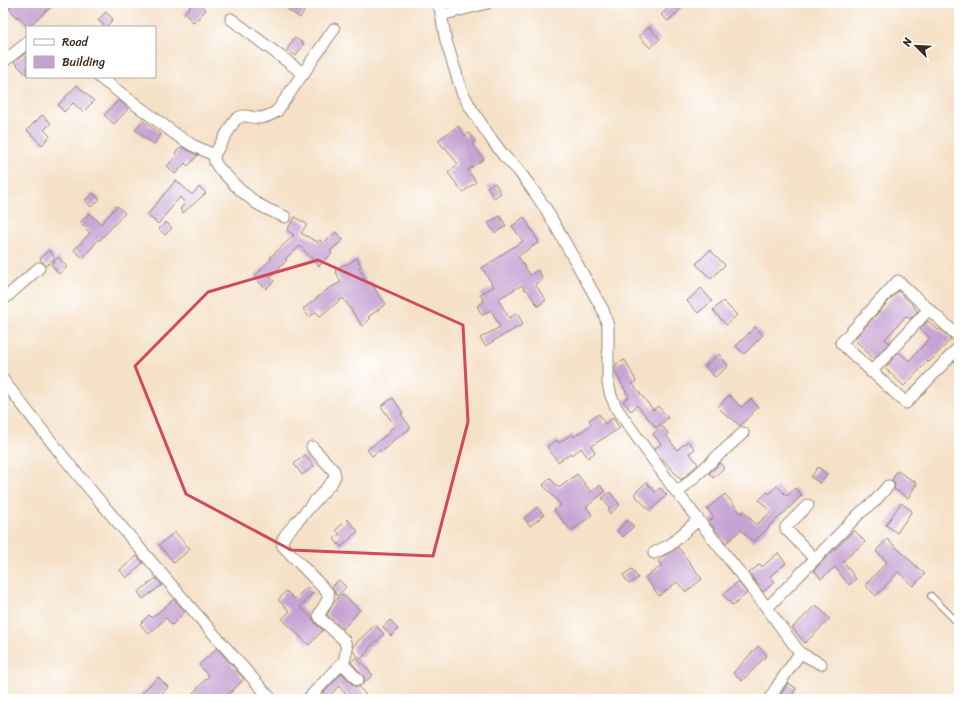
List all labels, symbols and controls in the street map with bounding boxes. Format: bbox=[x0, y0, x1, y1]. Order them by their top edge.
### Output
legend bbox=[26, 26, 156, 78]
north arrow bbox=[896, 26, 936, 66]
text: Road bbox=[62, 31, 89, 53]
text: N bbox=[897, 34, 918, 50]
text: Building bbox=[62, 51, 105, 73]

